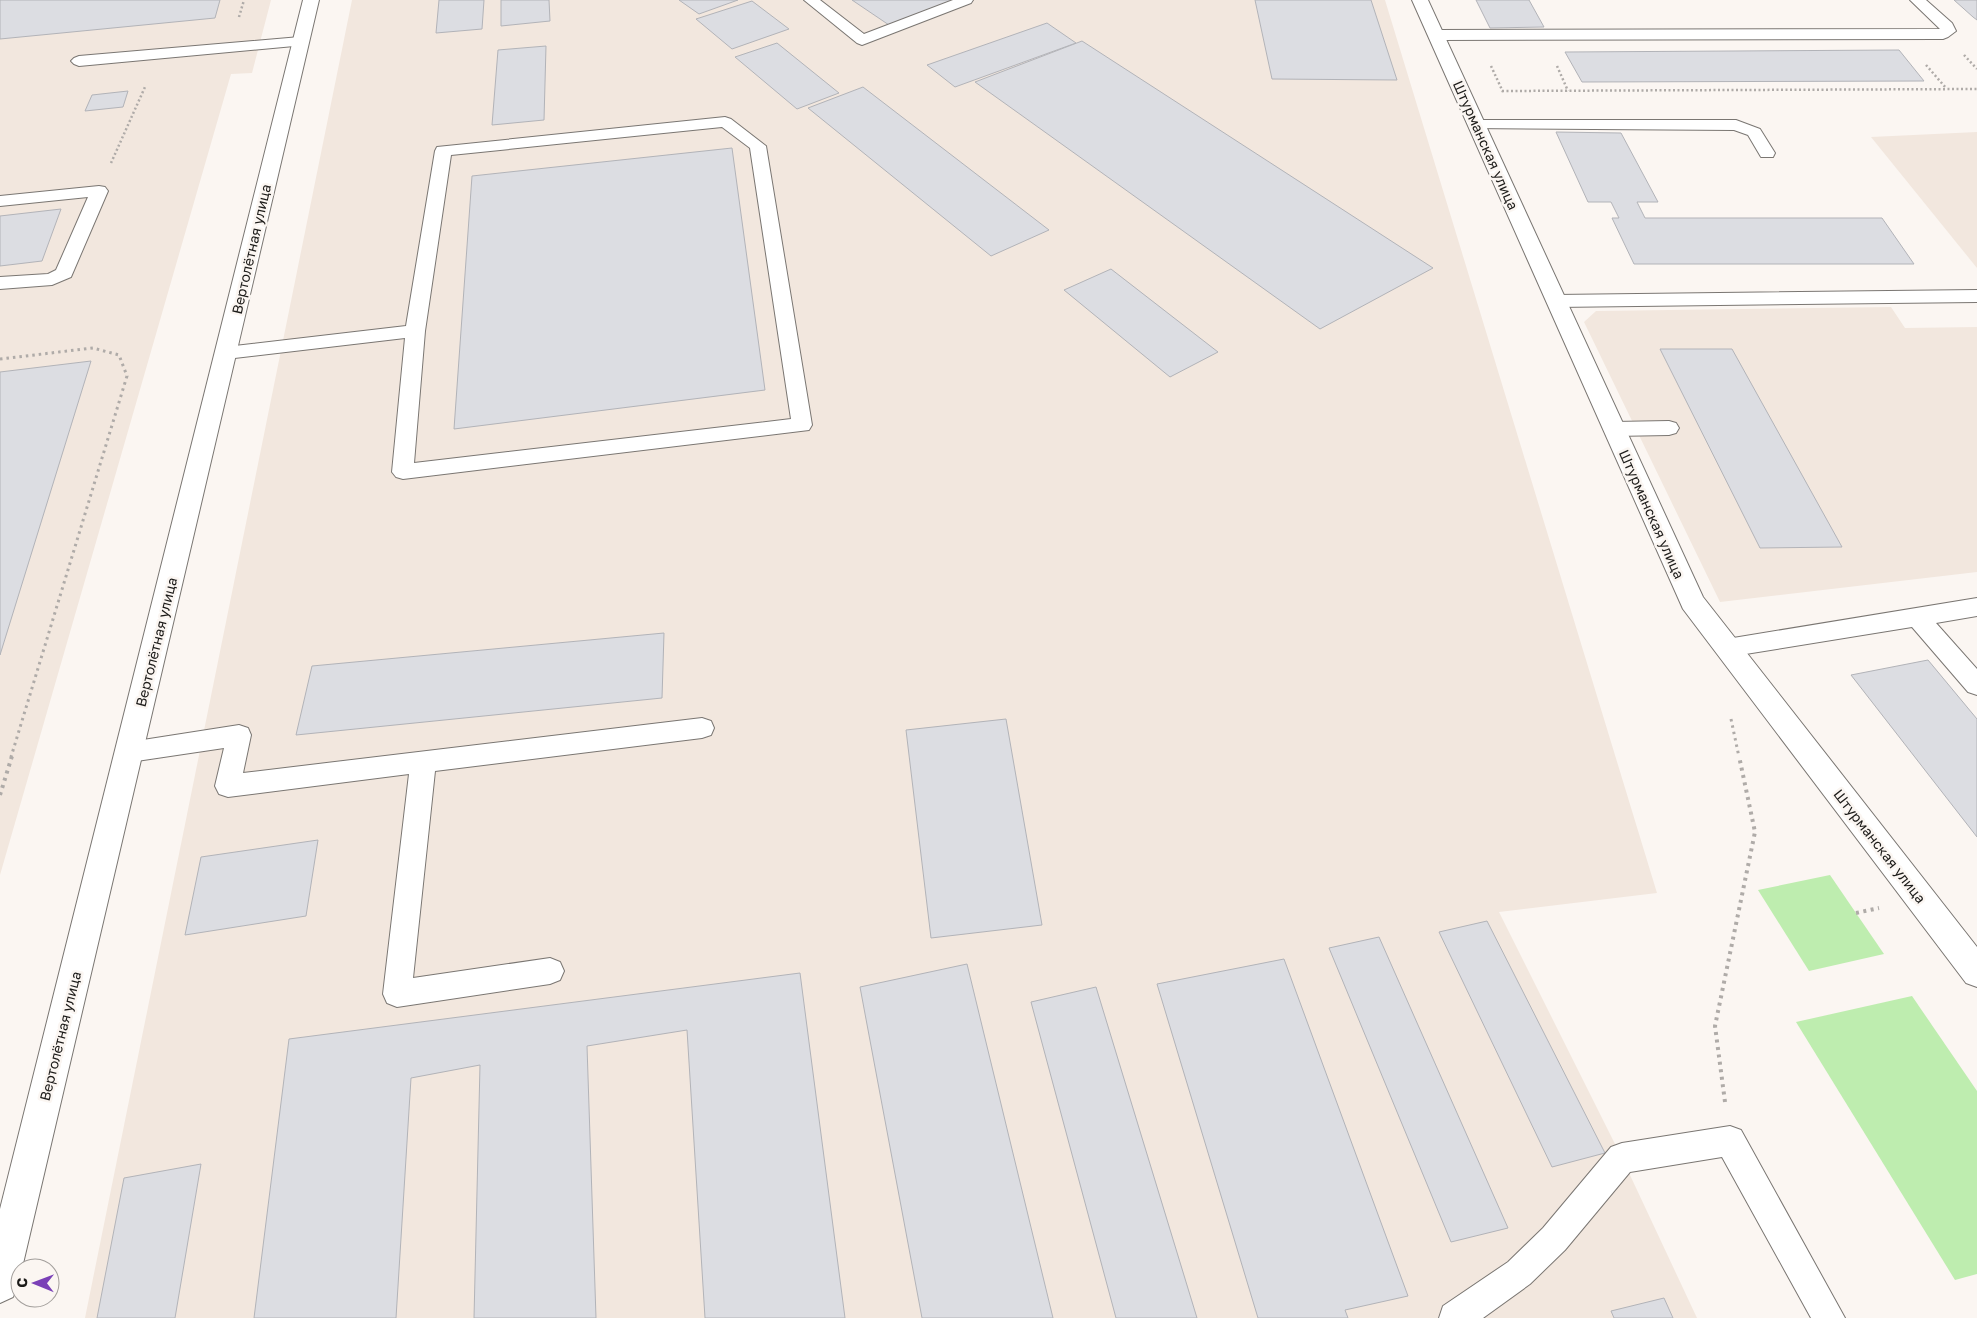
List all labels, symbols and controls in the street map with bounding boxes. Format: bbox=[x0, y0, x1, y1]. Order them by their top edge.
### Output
street label: Штурманская улица bbox=[1450, 78, 1522, 212]
street label: Вертолётная улица bbox=[228, 182, 274, 316]
street label: Штурманская улица bbox=[1616, 447, 1688, 581]
street label: Вертолётная улица bbox=[132, 575, 180, 709]
street label: Штурманская улица bbox=[1830, 786, 1930, 906]
street label: Вертолётная улица bbox=[36, 969, 84, 1103]
north arrow bbox=[10, 1258, 60, 1308]
text: С bbox=[13, 1278, 30, 1288]

